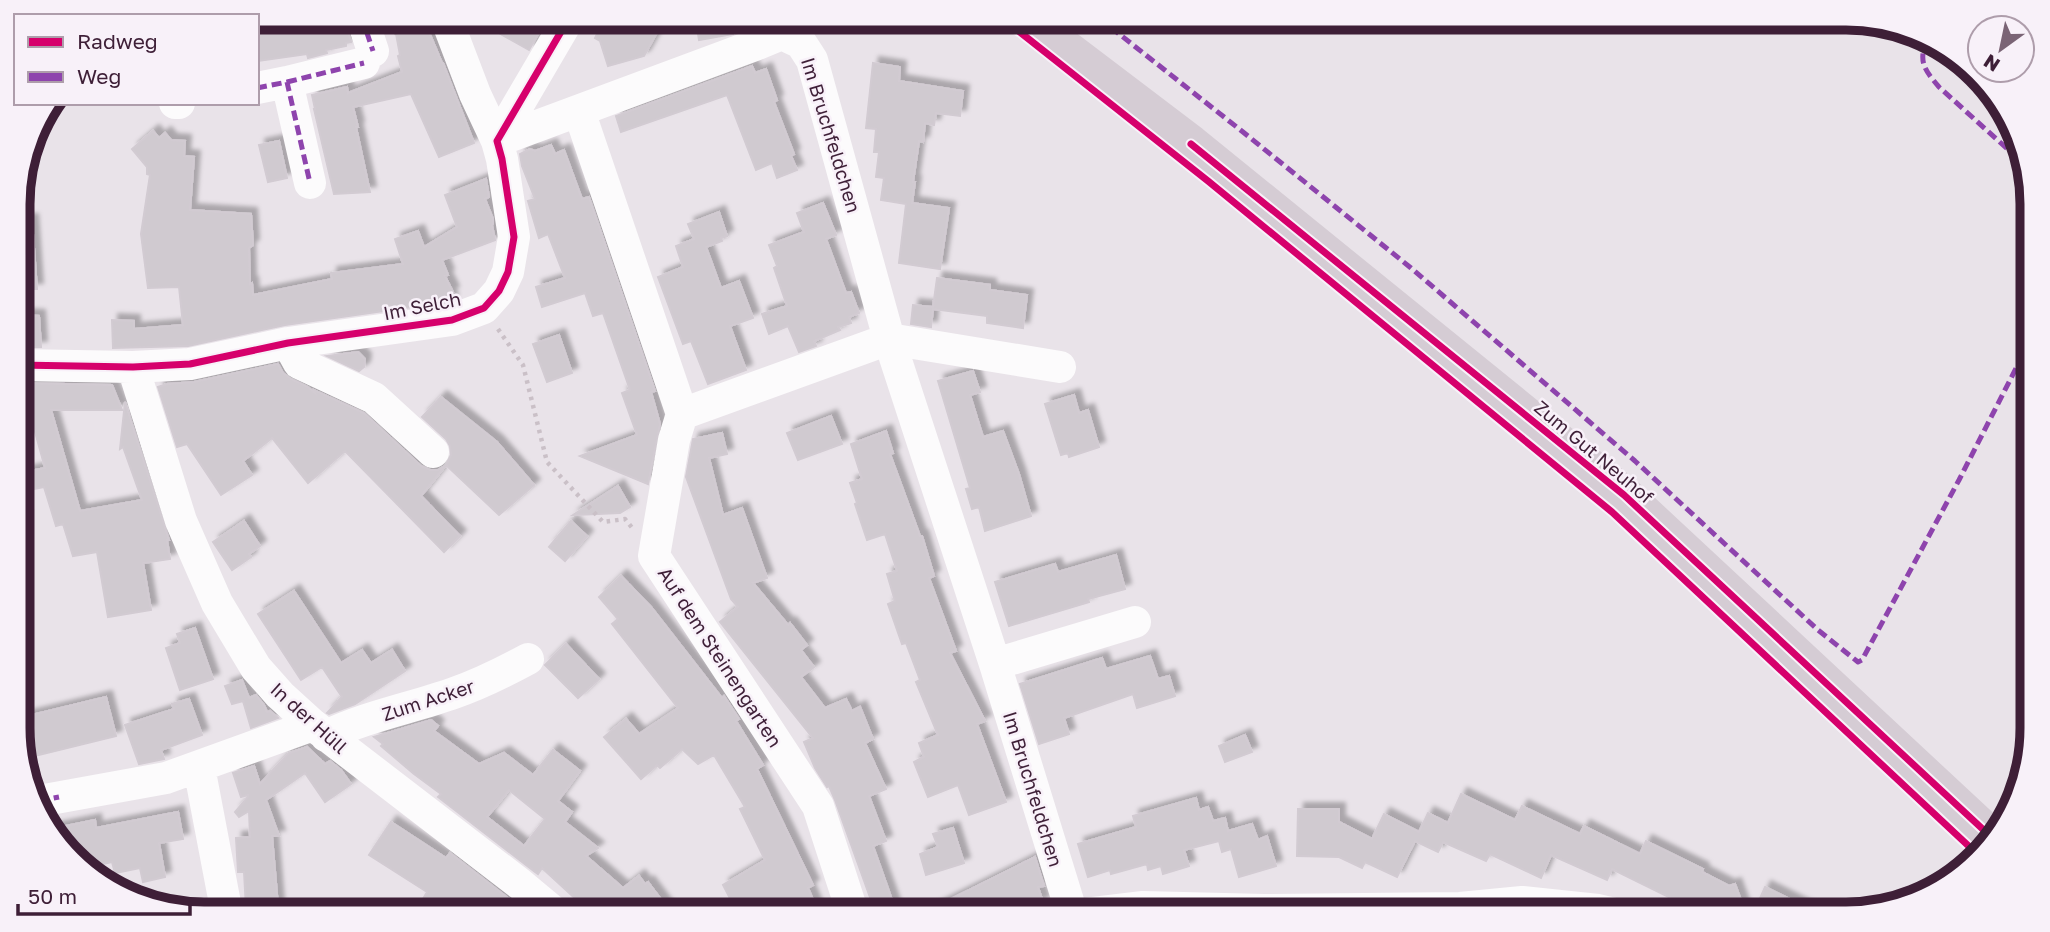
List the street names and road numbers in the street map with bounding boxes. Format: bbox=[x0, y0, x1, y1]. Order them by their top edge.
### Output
street label: Im Bruchfeldchen bbox=[797, 54, 866, 215]
street label: Im Selch bbox=[381, 287, 463, 324]
street label: Zum Gut Neuhof bbox=[1530, 395, 1658, 508]
street label: Auf dem Steinengarten bbox=[654, 562, 787, 751]
street label: Zum Acker bbox=[379, 674, 477, 725]
street label: In der Hüll bbox=[266, 677, 352, 758]
street label: Im Bruchfeldchen bbox=[999, 708, 1068, 869]

